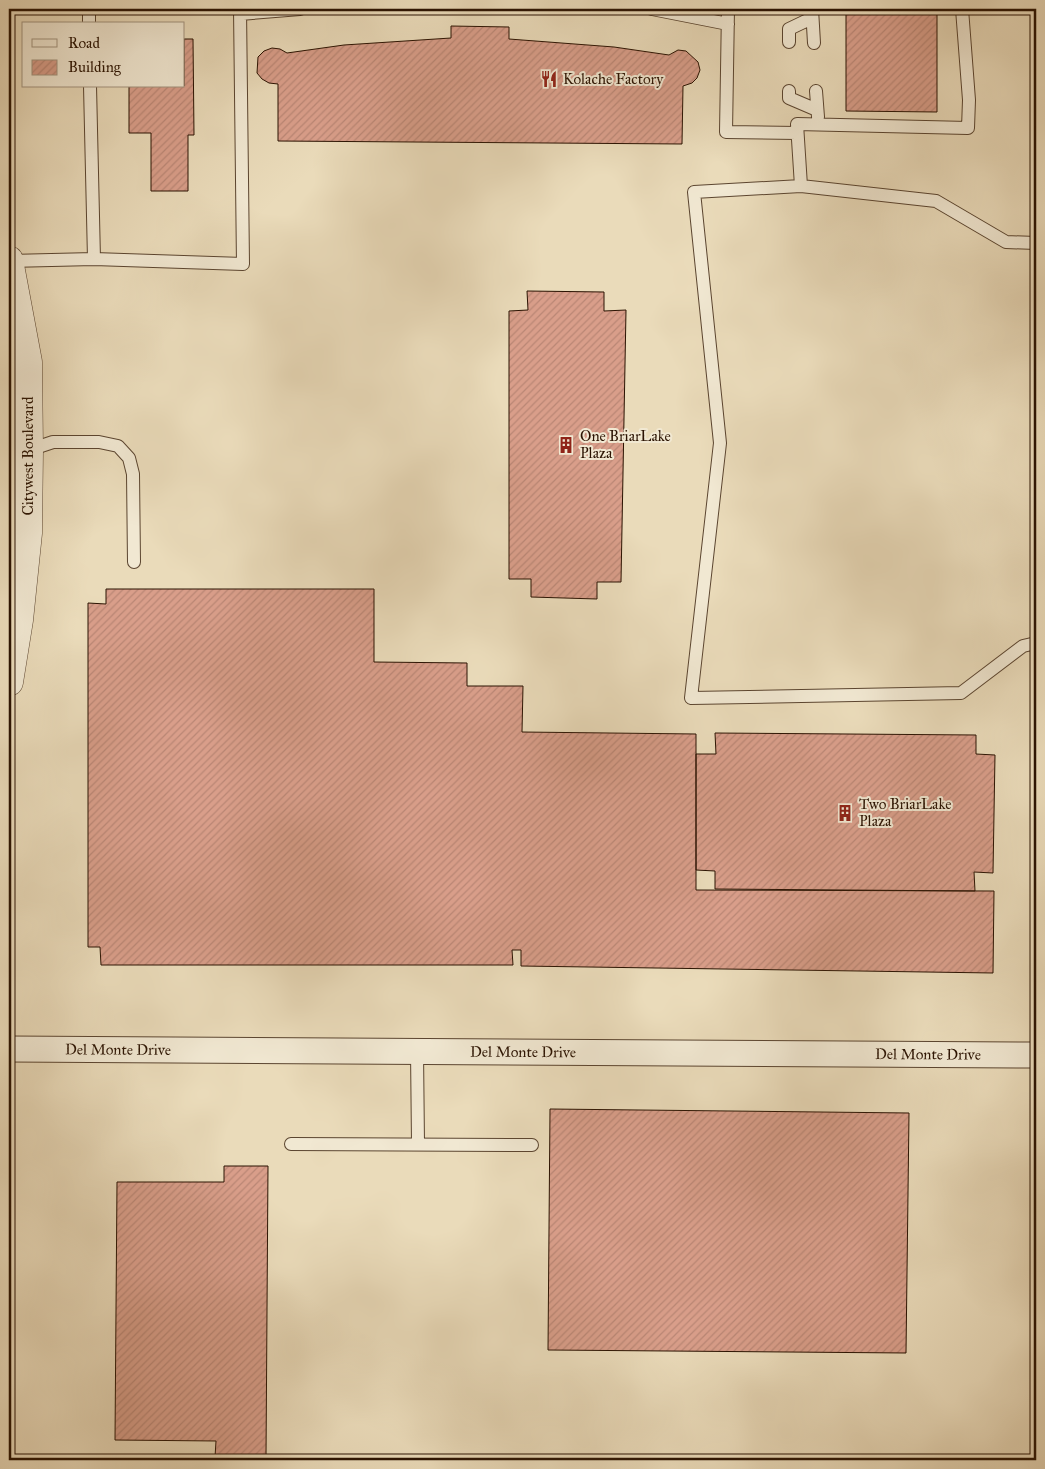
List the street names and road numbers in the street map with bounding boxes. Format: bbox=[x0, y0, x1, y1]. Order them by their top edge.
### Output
street label: Citywest Boulevard bbox=[19, 396, 37, 515]
street label: Del Monte Drive bbox=[65, 1040, 171, 1059]
street label: Del Monte Drive bbox=[470, 1043, 576, 1061]
street label: Del Monte Drive bbox=[875, 1045, 981, 1064]

